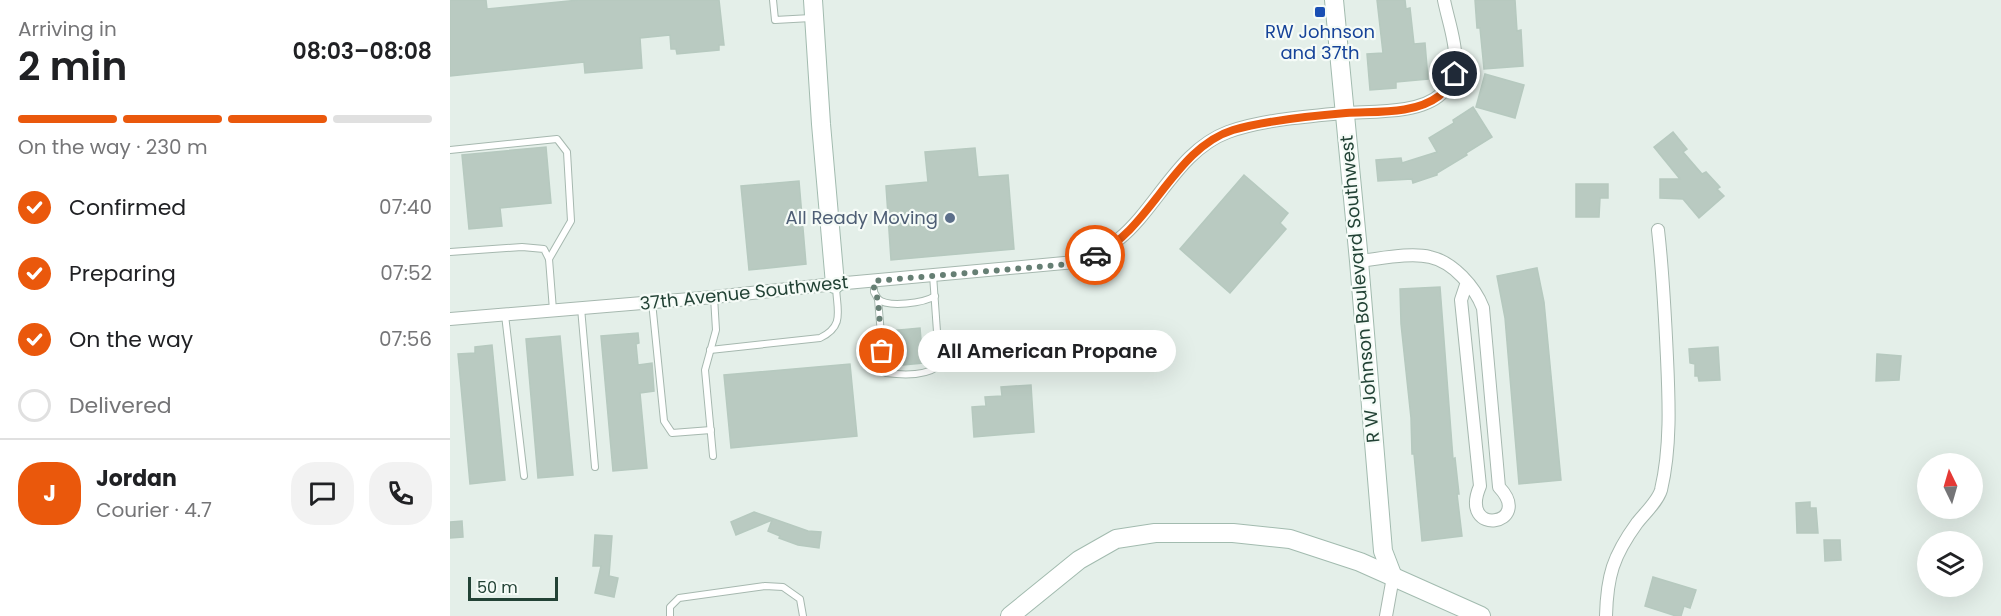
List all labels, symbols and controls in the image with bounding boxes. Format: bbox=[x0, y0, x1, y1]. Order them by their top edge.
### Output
marker: RW Johnson and 37th bbox=[1313, 5, 1327, 19]
text: Arriving in bbox=[18, 15, 117, 43]
place label: RW Johnson and 37th bbox=[1265, 19, 1375, 65]
text: 08:03–08:08 bbox=[293, 36, 432, 67]
text: 2 min bbox=[18, 39, 127, 94]
pin bbox=[1429, 48, 1480, 99]
icon: home bbox=[1438, 57, 1471, 90]
text: On the way · 230 m bbox=[18, 133, 208, 161]
street label: R W Johnson Boulevard Southwest bbox=[1334, 134, 1385, 444]
icon: check bbox=[18, 191, 51, 224]
text: Confirmed bbox=[69, 192, 186, 223]
text: 07:40 bbox=[379, 193, 432, 221]
place label: All Ready Moving bbox=[786, 205, 938, 230]
marker: All Ready Moving bbox=[943, 211, 957, 225]
courier bbox=[1065, 225, 1125, 285]
icon: car bbox=[1079, 239, 1112, 272]
icon: check bbox=[18, 257, 51, 290]
text: Preparing bbox=[69, 258, 176, 289]
text: 07:52 bbox=[380, 259, 432, 287]
street label: 37th Avenue Southwest bbox=[639, 269, 849, 316]
icon: check bbox=[18, 323, 51, 356]
text: On the way bbox=[69, 324, 193, 355]
text: 07:56 bbox=[379, 325, 432, 353]
pin bbox=[856, 325, 907, 376]
callout: All American Propane bbox=[918, 330, 1176, 372]
icon: bag bbox=[865, 334, 898, 367]
text: All American Propane bbox=[937, 337, 1157, 365]
text: Delivered bbox=[69, 390, 172, 421]
north arrow bbox=[1917, 453, 1983, 519]
map controls bbox=[1917, 453, 1983, 597]
button: chat bbox=[291, 462, 354, 525]
button: phone bbox=[369, 462, 432, 525]
text: Jordan bbox=[96, 463, 177, 494]
text: J bbox=[43, 478, 56, 509]
text: Courier · 4.7 bbox=[96, 496, 212, 524]
button: layers bbox=[1917, 531, 1983, 597]
scale bar bbox=[468, 574, 558, 602]
text: 50 m bbox=[477, 576, 518, 599]

